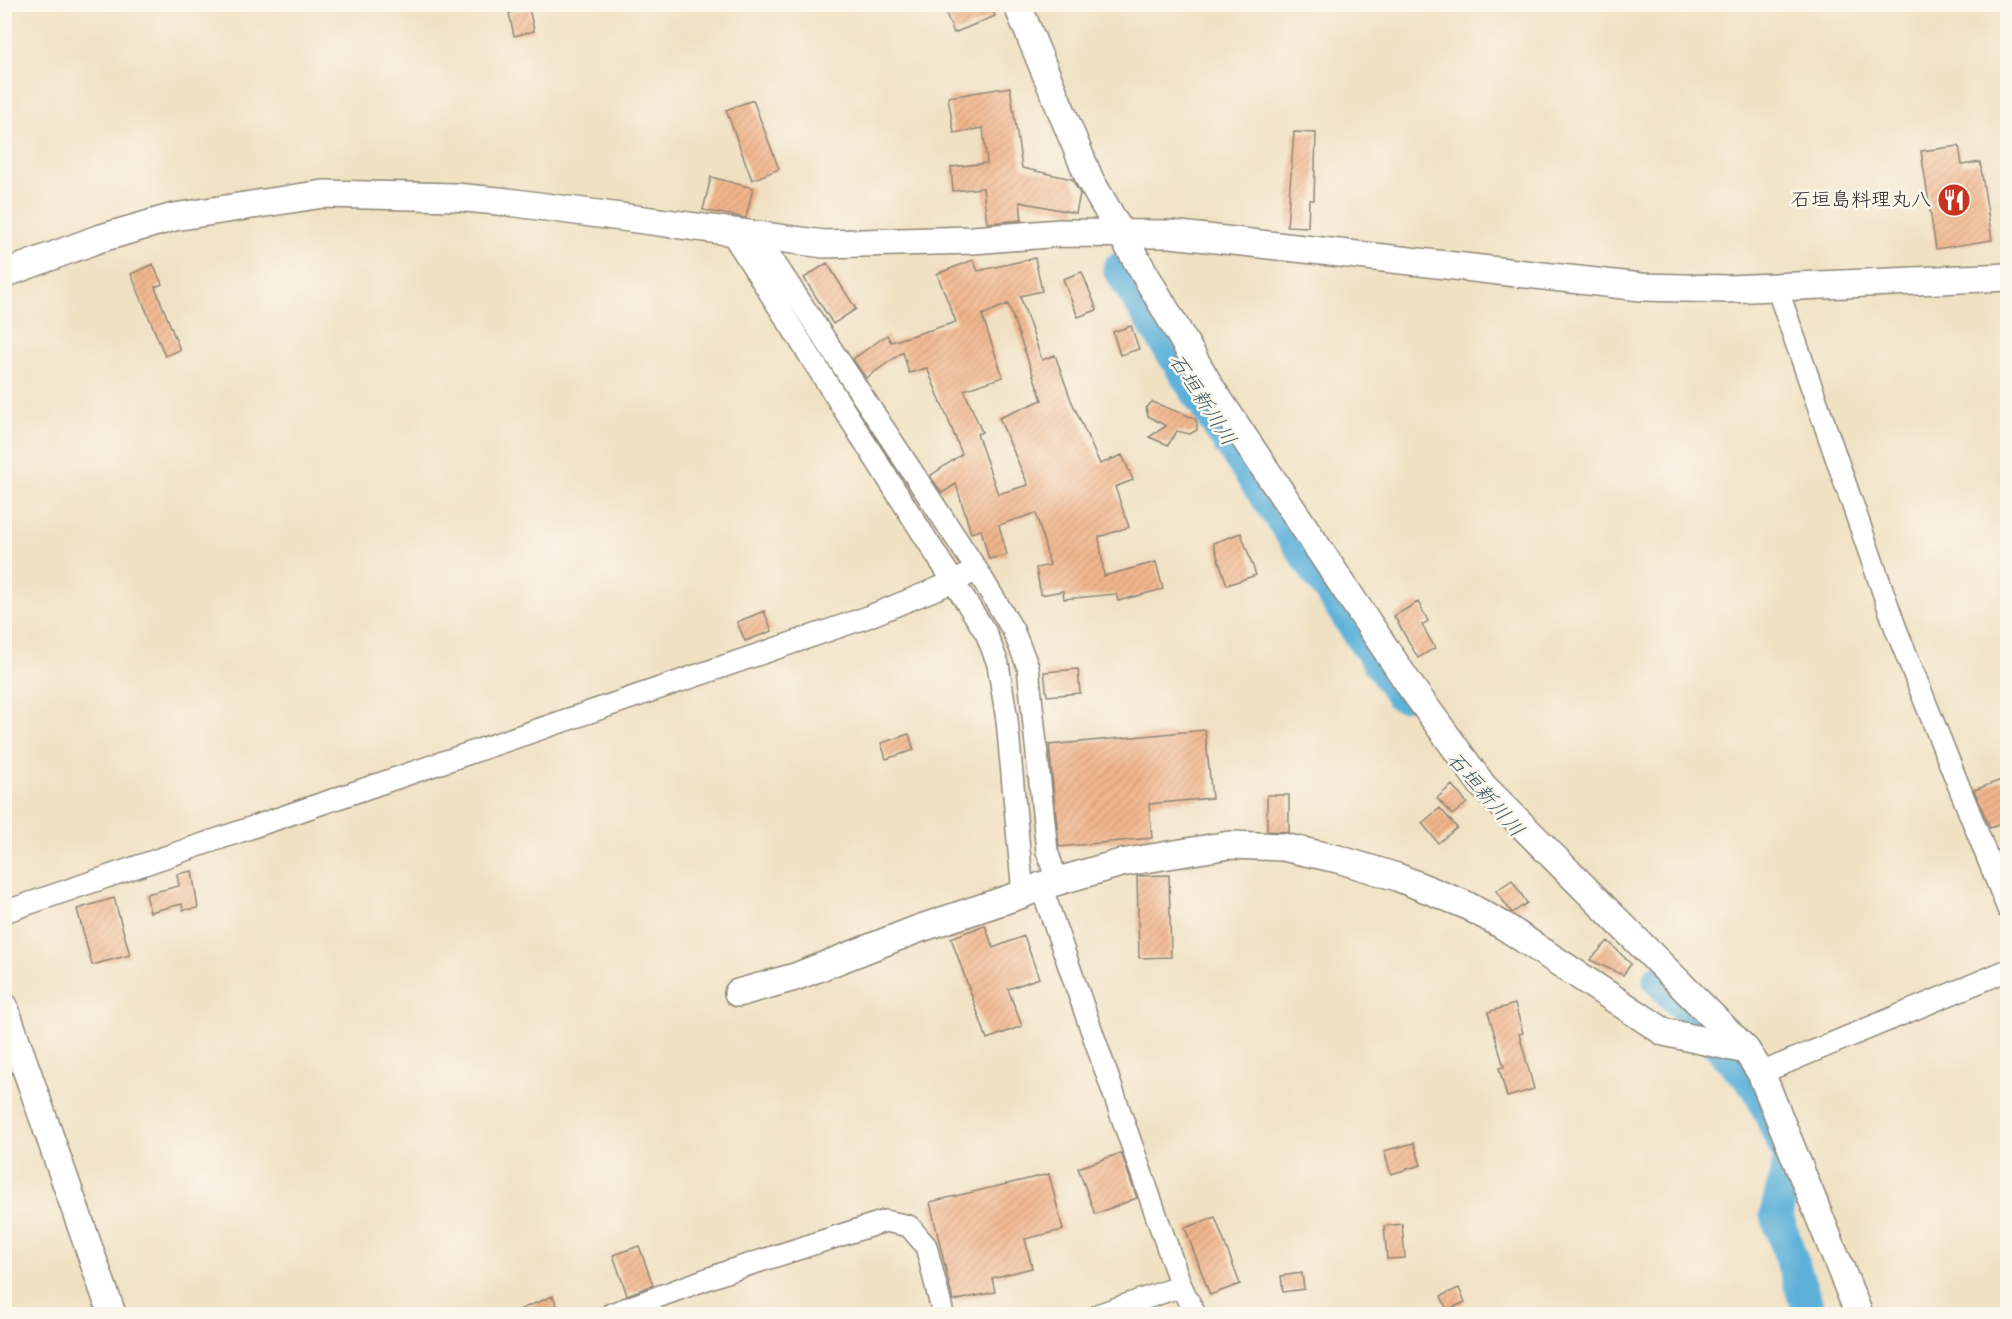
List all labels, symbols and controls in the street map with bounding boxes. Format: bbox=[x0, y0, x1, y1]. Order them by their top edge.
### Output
restaurant icon: 石垣島料理丸八 bbox=[1936, 182, 1972, 218]
place label: 石垣島料理丸八 bbox=[1791, 187, 1931, 214]
water label: 石垣新川川 bbox=[1162, 348, 1242, 452]
water label: 石垣新川川 bbox=[1440, 746, 1530, 844]

